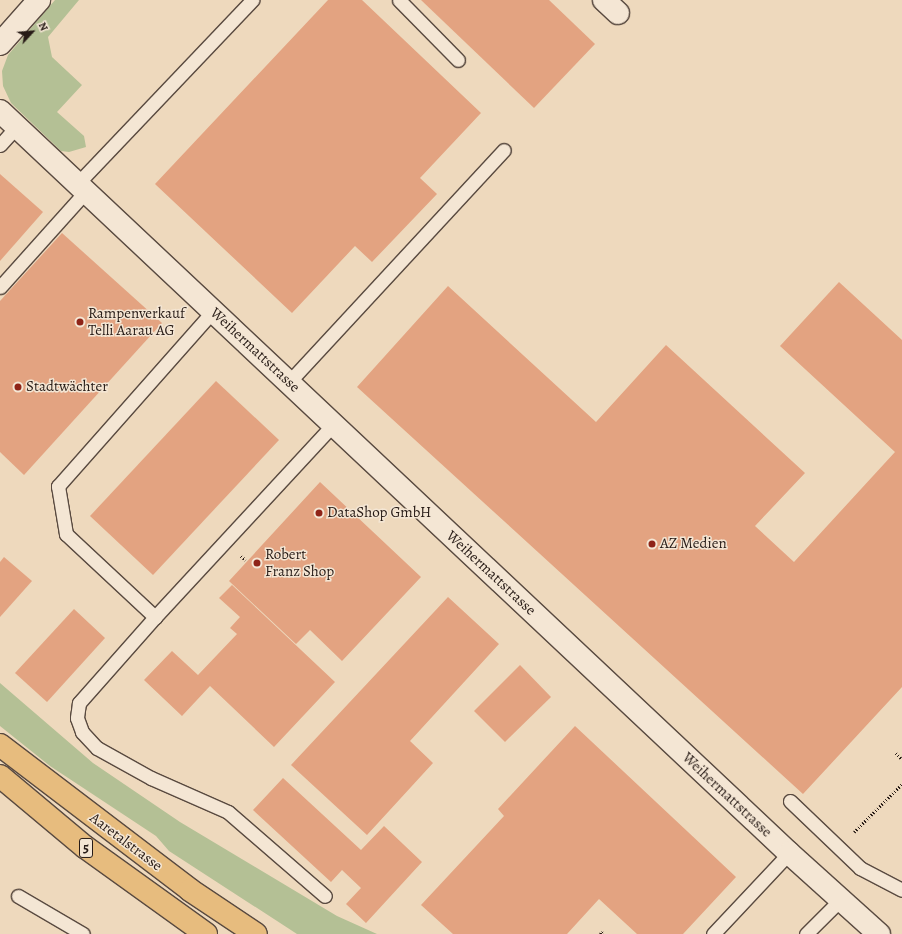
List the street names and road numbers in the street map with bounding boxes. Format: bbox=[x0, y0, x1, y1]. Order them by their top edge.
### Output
street label: Weihermattstrasse bbox=[206, 304, 304, 396]
street label: Weihermattstrasse bbox=[442, 527, 540, 619]
street label: Weihermattstrasse bbox=[678, 749, 776, 841]
street label: Aaretalstrasse bbox=[86, 809, 166, 875]
road number: 5 bbox=[79, 836, 93, 860]

